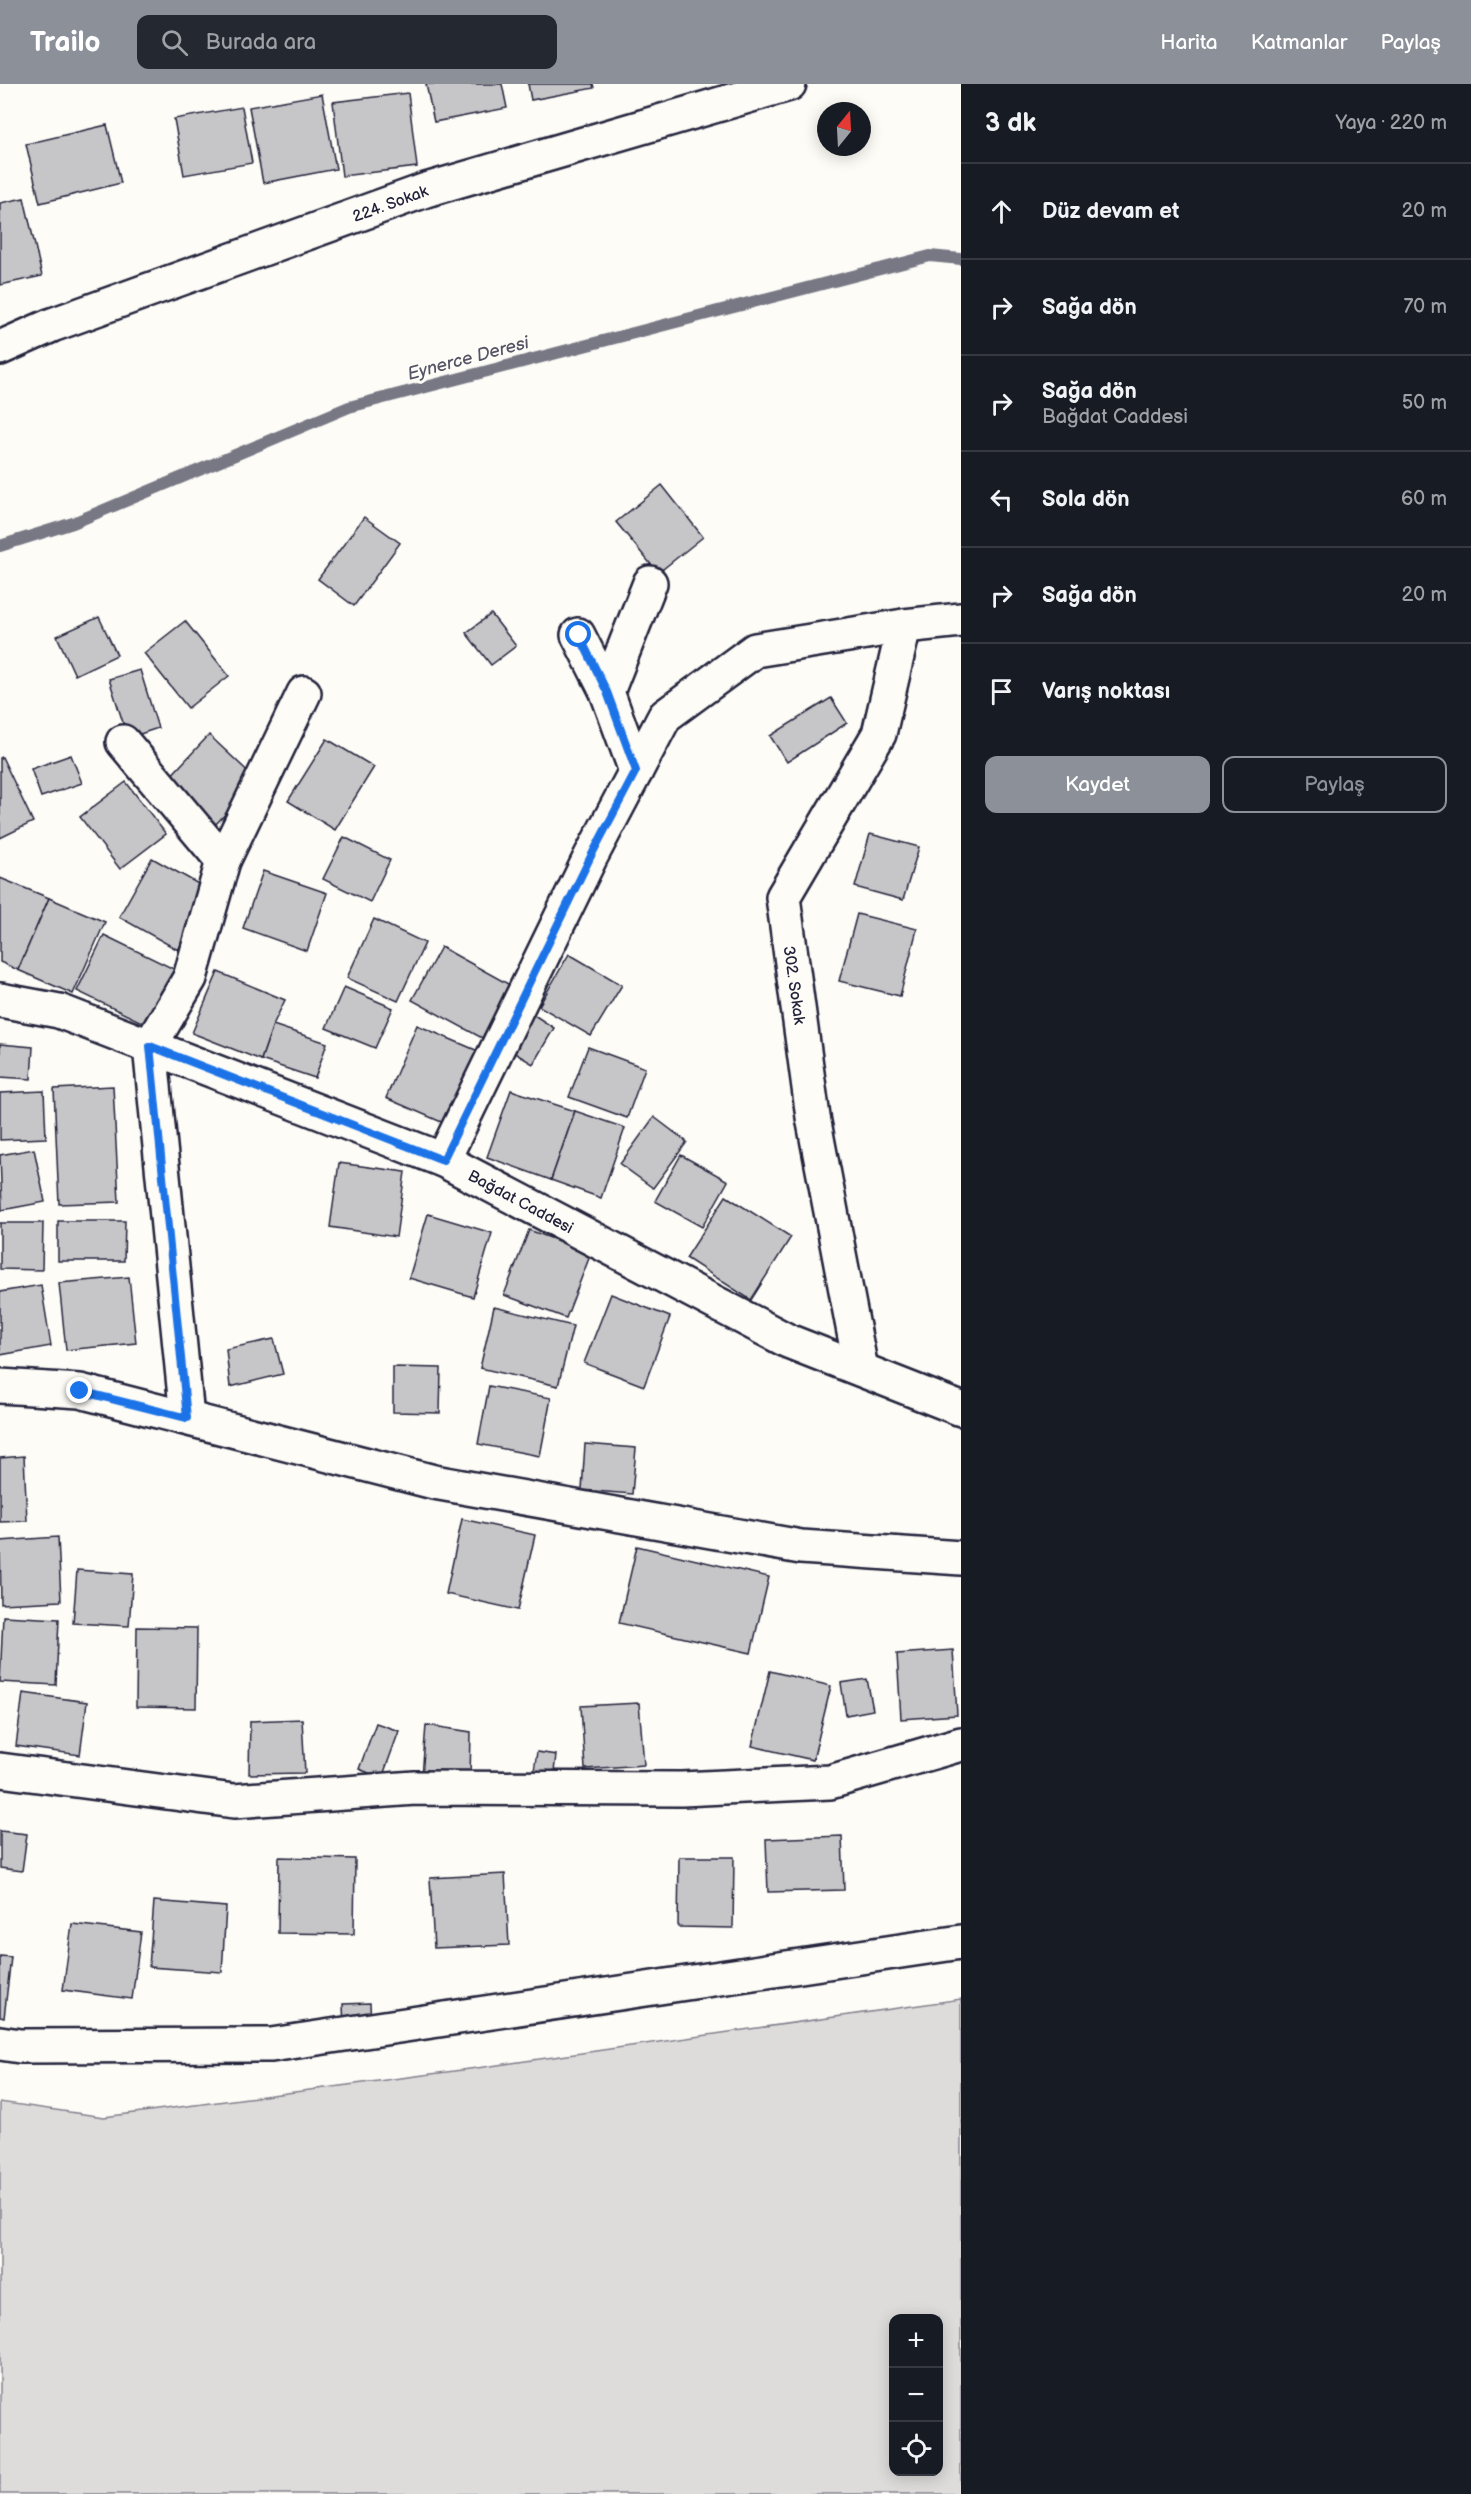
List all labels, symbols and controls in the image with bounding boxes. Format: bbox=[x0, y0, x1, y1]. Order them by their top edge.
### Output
search box bbox=[137, 15, 557, 69]
text: Trailo bbox=[30, 26, 101, 59]
icon: search bbox=[158, 26, 191, 59]
text: Burada ara bbox=[206, 29, 316, 56]
text: Harita bbox=[1160, 30, 1218, 55]
text: Katmanlar bbox=[1251, 30, 1347, 55]
text: Paylaş bbox=[1380, 30, 1441, 55]
north arrow bbox=[817, 102, 871, 156]
text: 3 dk bbox=[985, 108, 1036, 139]
text: Yaya · 220 m bbox=[1336, 111, 1447, 135]
street label: 224. Sokak bbox=[350, 182, 431, 227]
icon: ahead bbox=[985, 195, 1018, 228]
text: Düz devam et bbox=[1042, 198, 1179, 225]
text: 20 m bbox=[1402, 199, 1447, 223]
icon: right bbox=[985, 291, 1018, 324]
text: Sağa dön bbox=[1042, 294, 1137, 321]
text: 70 m bbox=[1403, 295, 1447, 319]
water label: Eynerce Deresi bbox=[405, 332, 532, 385]
text: Sağa dön bbox=[1042, 378, 1137, 405]
icon: right bbox=[985, 387, 1018, 420]
text: 50 m bbox=[1402, 391, 1447, 415]
text: Bağdat Caddesi bbox=[1042, 405, 1188, 429]
icon: left bbox=[985, 483, 1018, 516]
text: Sola dön bbox=[1042, 486, 1130, 513]
text: 60 m bbox=[1401, 487, 1447, 511]
icon: right bbox=[985, 579, 1018, 612]
text: Sağa dön bbox=[1042, 582, 1137, 609]
text: 20 m bbox=[1402, 583, 1447, 607]
route start bbox=[565, 621, 591, 647]
icon: arrive bbox=[985, 675, 1018, 708]
text: Varış noktası bbox=[1042, 678, 1170, 705]
button: Kaydet bbox=[985, 756, 1210, 813]
button: Paylaş bbox=[1222, 756, 1447, 813]
street label: 302. Sokak bbox=[779, 945, 808, 1026]
street label: Bağdat Caddesi bbox=[464, 1167, 576, 1238]
route end bbox=[66, 1377, 92, 1403]
map controls bbox=[889, 2314, 943, 2476]
button: + bbox=[889, 2314, 943, 2368]
button: − bbox=[889, 2368, 943, 2422]
button: locate bbox=[889, 2422, 943, 2476]

